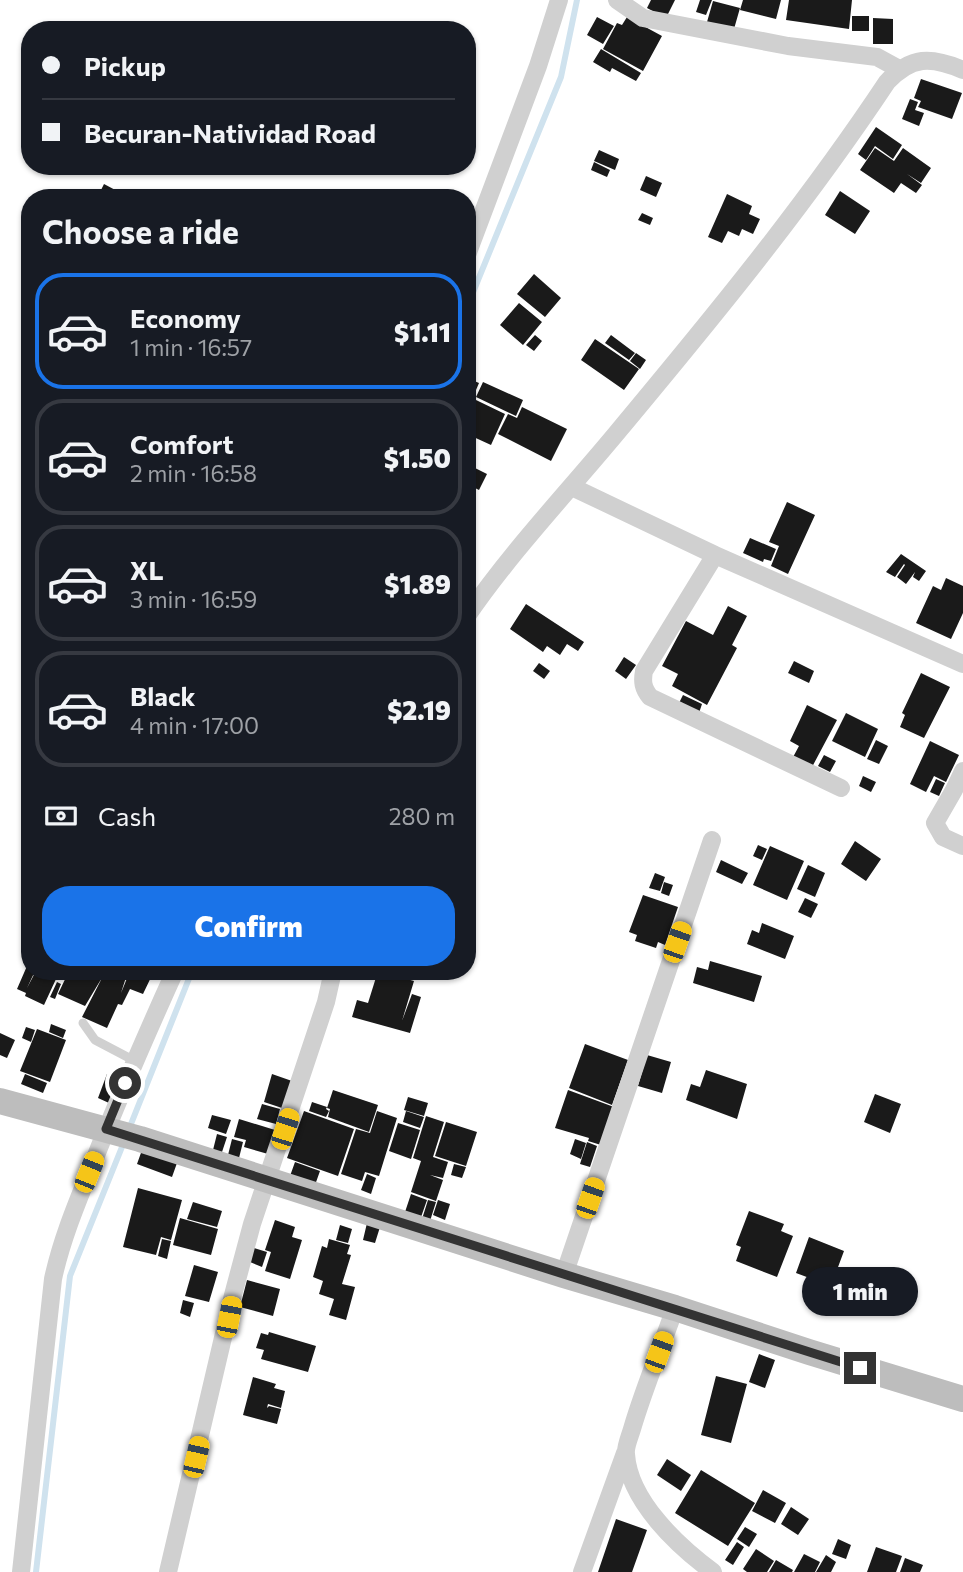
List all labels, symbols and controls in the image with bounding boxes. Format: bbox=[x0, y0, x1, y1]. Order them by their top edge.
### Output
text: Pickup bbox=[84, 50, 166, 81]
text: Becuran-Natividad Road bbox=[84, 117, 376, 148]
text: Choose a ride bbox=[42, 211, 239, 251]
icon: car bbox=[46, 300, 109, 363]
text: Economy bbox=[130, 302, 241, 333]
text: $1.11 bbox=[394, 316, 451, 347]
text: 1 min · 16:57 bbox=[130, 333, 252, 361]
icon: car bbox=[46, 426, 109, 489]
text: Comfort bbox=[130, 428, 233, 459]
text: $1.50 bbox=[384, 442, 451, 473]
text: 2 min · 16:58 bbox=[130, 459, 257, 487]
icon: car bbox=[46, 552, 109, 615]
text: XL bbox=[130, 554, 164, 585]
text: $1.89 bbox=[384, 568, 451, 599]
text: 3 min · 16:59 bbox=[130, 585, 257, 613]
icon: car bbox=[46, 678, 109, 741]
text: Black bbox=[130, 680, 196, 711]
text: $2.19 bbox=[387, 694, 451, 725]
text: 4 min · 17:00 bbox=[130, 711, 259, 739]
icon: cash bbox=[42, 797, 80, 835]
text: Cash bbox=[98, 800, 156, 831]
text: 280 m bbox=[389, 802, 455, 830]
button: Confirm bbox=[42, 886, 455, 966]
car bbox=[661, 919, 694, 965]
route start bbox=[109, 1067, 141, 1099]
car bbox=[269, 1106, 302, 1152]
car bbox=[72, 1149, 107, 1195]
car bbox=[574, 1175, 607, 1221]
callout: 1 min bbox=[802, 1266, 918, 1316]
text: 1 min bbox=[832, 1277, 888, 1305]
car bbox=[215, 1294, 244, 1340]
car bbox=[642, 1329, 677, 1375]
route end bbox=[844, 1352, 876, 1384]
car bbox=[182, 1434, 211, 1480]

